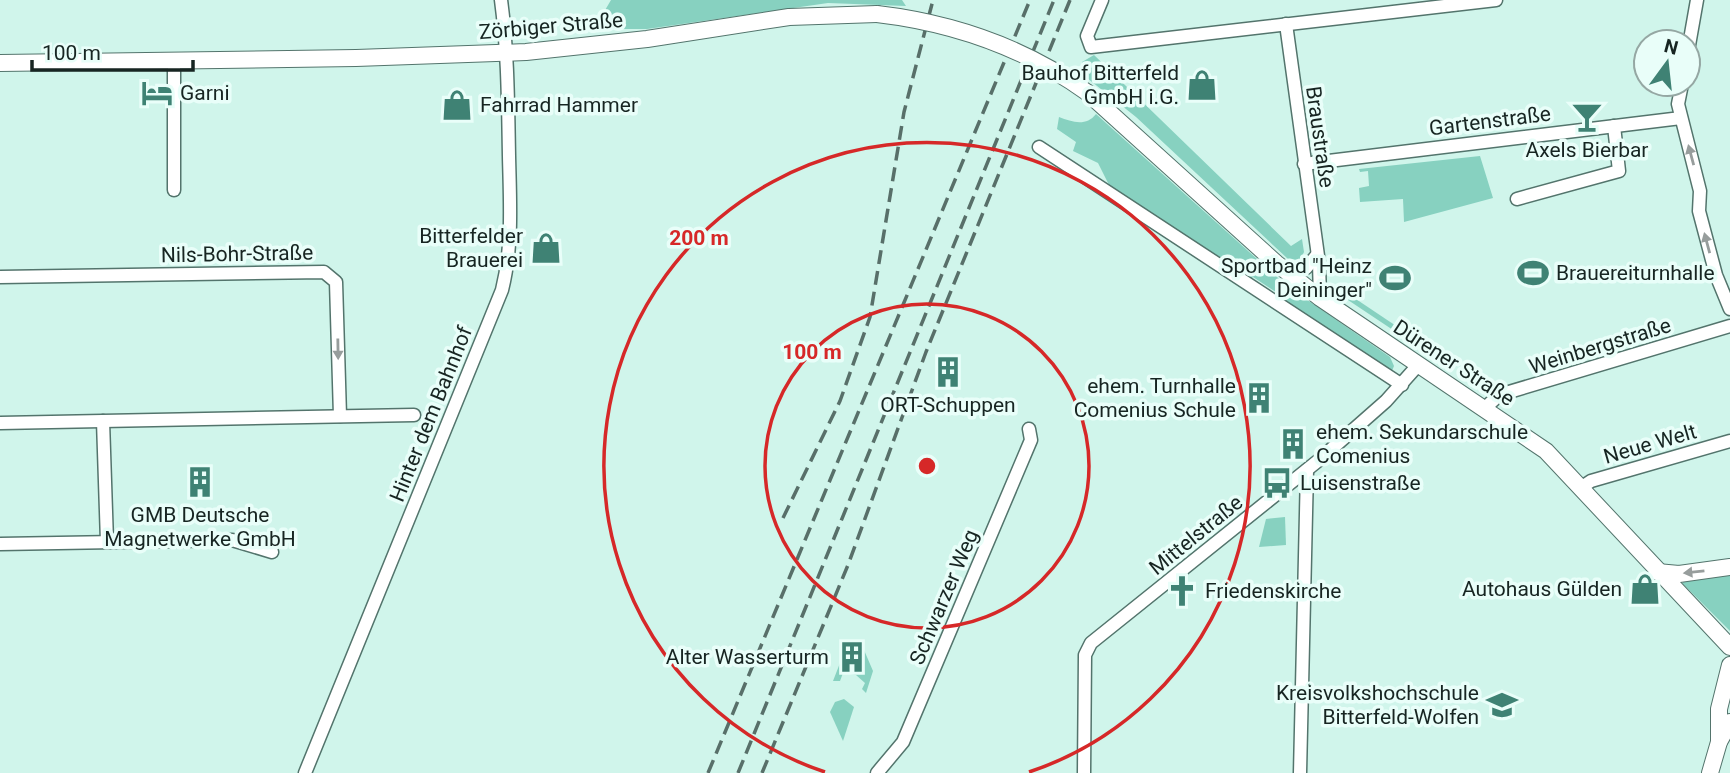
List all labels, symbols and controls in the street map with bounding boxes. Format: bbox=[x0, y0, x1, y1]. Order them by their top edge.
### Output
street label: Zörbiger Straße bbox=[478, 8, 624, 44]
scale bar bbox=[32, 28, 192, 72]
north arrow bbox=[1632, 28, 1702, 98]
text: N bbox=[1662, 34, 1681, 60]
text: 100 m bbox=[42, 41, 101, 65]
place label: Bauhof Bitterfeld GmbH i.G. bbox=[1021, 61, 1179, 109]
shop icon: Bauhof Bitterfeld GmbH i.G. bbox=[1185, 68, 1219, 102]
hotel icon: Garni bbox=[140, 76, 174, 110]
place label: Garni bbox=[180, 81, 230, 105]
street label: Braustraße bbox=[1301, 85, 1339, 189]
shop icon: Fahrrad Hammer bbox=[440, 88, 474, 122]
place label: Fahrrad Hammer bbox=[480, 93, 638, 117]
bar icon: Axels Bierbar bbox=[1570, 100, 1604, 134]
street label: Gartenstraße bbox=[1428, 102, 1552, 140]
place label: Axels Bierbar bbox=[1526, 138, 1648, 162]
one-way arrow bbox=[1685, 143, 1696, 165]
place label: Bitterfelder Brauerei bbox=[419, 224, 523, 272]
text: 200 m bbox=[669, 226, 729, 250]
shop icon: Bitterfelder Brauerei bbox=[529, 231, 563, 265]
one-way arrow bbox=[1702, 232, 1712, 253]
street label: Nils-Bohr-Straße bbox=[161, 241, 313, 267]
place label: Sportbad "Heinz Deininger" bbox=[1221, 254, 1372, 302]
sports icon: Brauereiturnhalle bbox=[1516, 256, 1550, 290]
sports icon: Sportbad "Heinz Deininger" bbox=[1378, 261, 1412, 295]
place label: Brauereiturnhalle bbox=[1556, 261, 1715, 285]
street label: Weinbergstraße bbox=[1526, 313, 1674, 379]
street label: Dürener Straße bbox=[1389, 315, 1519, 411]
street label: Hinter dem Bahnhof bbox=[385, 322, 477, 505]
one-way arrow bbox=[332, 338, 344, 360]
text: 100 m bbox=[782, 340, 842, 364]
building icon: ORT-Schuppen bbox=[931, 355, 965, 389]
place label: ehem. Turnhalle Comenius Schule bbox=[1074, 374, 1236, 422]
building icon: ehem. Turnhalle Comenius Schule bbox=[1242, 381, 1276, 415]
place label: ORT-Schuppen bbox=[880, 393, 1016, 417]
street label: Neue Welt bbox=[1601, 419, 1699, 469]
place label: ehem. Sekundarschule Comenius bbox=[1316, 420, 1528, 468]
building icon: ehem. Sekundarschule Comenius bbox=[1276, 427, 1310, 461]
centre of rings bbox=[915, 454, 939, 478]
building icon: GMB Deutsche Magnetwerke GmbH bbox=[183, 465, 217, 499]
bus stop icon: Luisenstraße bbox=[1260, 466, 1294, 500]
place label: Luisenstraße bbox=[1300, 471, 1421, 495]
street label: Mittelstraße bbox=[1145, 490, 1247, 580]
place label: GMB Deutsche Magnetwerke GmbH bbox=[104, 503, 296, 551]
street label: Schwarzer Weg bbox=[905, 526, 983, 668]
one-way arrow bbox=[1683, 567, 1705, 578]
shop icon: Autohaus Gülden bbox=[1628, 572, 1662, 606]
church icon: Friedenskirche bbox=[1165, 574, 1199, 608]
place label: Autohaus Gülden bbox=[1462, 577, 1622, 601]
place label: Friedenskirche bbox=[1205, 579, 1341, 603]
building icon: Alter Wasserturm bbox=[835, 640, 869, 674]
place label: Alter Wasserturm bbox=[666, 645, 829, 669]
place label: Kreisvolkshochschule Bitterfeld-Wolfen bbox=[1276, 681, 1479, 729]
school or university icon: Kreisvolkshochschule Bitterfeld-Wolfen bbox=[1485, 688, 1519, 722]

